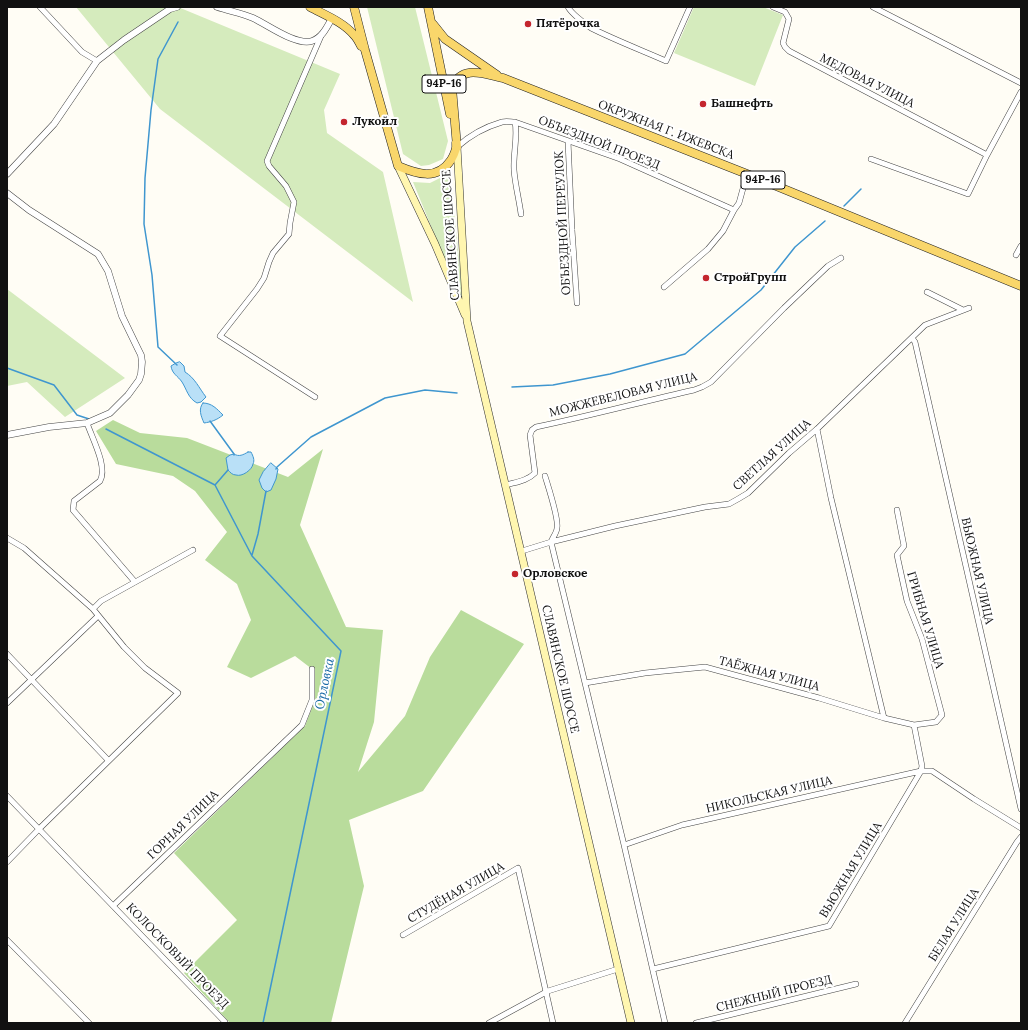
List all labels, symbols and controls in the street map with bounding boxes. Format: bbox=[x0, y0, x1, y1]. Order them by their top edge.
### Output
place label: Пятёрочка bbox=[536, 17, 600, 31]
marker: Пятёрочка bbox=[523, 19, 533, 29]
street label: МЕДОВАЯ УЛИЦА bbox=[817, 51, 917, 111]
road number: 94Р-16 bbox=[422, 75, 466, 93]
street label: ОКРУЖНАЯ Г. ИЖЕВСКА bbox=[596, 97, 736, 163]
place label: Башнефть bbox=[711, 97, 773, 111]
marker: Башнефть bbox=[698, 99, 708, 109]
street label: ОБЪЕЗДНОЙ ПРОЕЗД bbox=[536, 113, 662, 173]
place label: Лукойл bbox=[352, 115, 397, 129]
marker: Лукойл bbox=[339, 117, 349, 127]
street label: ОБЪЕЗДНОЙ ПЕРЕУЛОК bbox=[552, 150, 574, 296]
street label: СЛАВЯНСКОЕ ШОССЕ bbox=[439, 169, 463, 301]
road number: 94Р-16 bbox=[741, 171, 785, 189]
place label: СтройГрупп bbox=[714, 271, 787, 285]
marker: СтройГрупп bbox=[701, 273, 711, 283]
street label: МОЖЖЕВЕЛОВАЯ УЛИЦА bbox=[548, 370, 698, 420]
street label: СВЕТЛАЯ УЛИЦА bbox=[730, 416, 814, 494]
street label: ВЬЮЖНАЯ УЛИЦА bbox=[958, 516, 996, 626]
place label: Орловское bbox=[523, 567, 588, 581]
marker: Орловское bbox=[510, 569, 520, 579]
street label: ГРИБНАЯ УЛИЦА bbox=[903, 570, 947, 670]
street label: СЛАВЯНСКОЕ ШОССЕ bbox=[538, 603, 582, 735]
street label: ТАЁЖНАЯ УЛИЦА bbox=[717, 654, 821, 694]
water label: Орловка bbox=[312, 657, 338, 711]
street label: НИКОЛЬСКАЯ УЛИЦА bbox=[704, 773, 834, 817]
street label: ГОРНАЯ УЛИЦА bbox=[145, 787, 221, 863]
street label: ВЬЮЖНАЯ УЛИЦА bbox=[817, 820, 885, 920]
street label: СТУДЁНАЯ УЛИЦА bbox=[405, 860, 507, 926]
street label: БЕЛАЯ УЛИЦА bbox=[926, 886, 982, 964]
street label: КОЛОСКОВЫЙ ПРОЕЗД bbox=[123, 900, 231, 1012]
street label: СНЕЖНЫЙ ПРОЕЗД bbox=[715, 973, 833, 1015]

